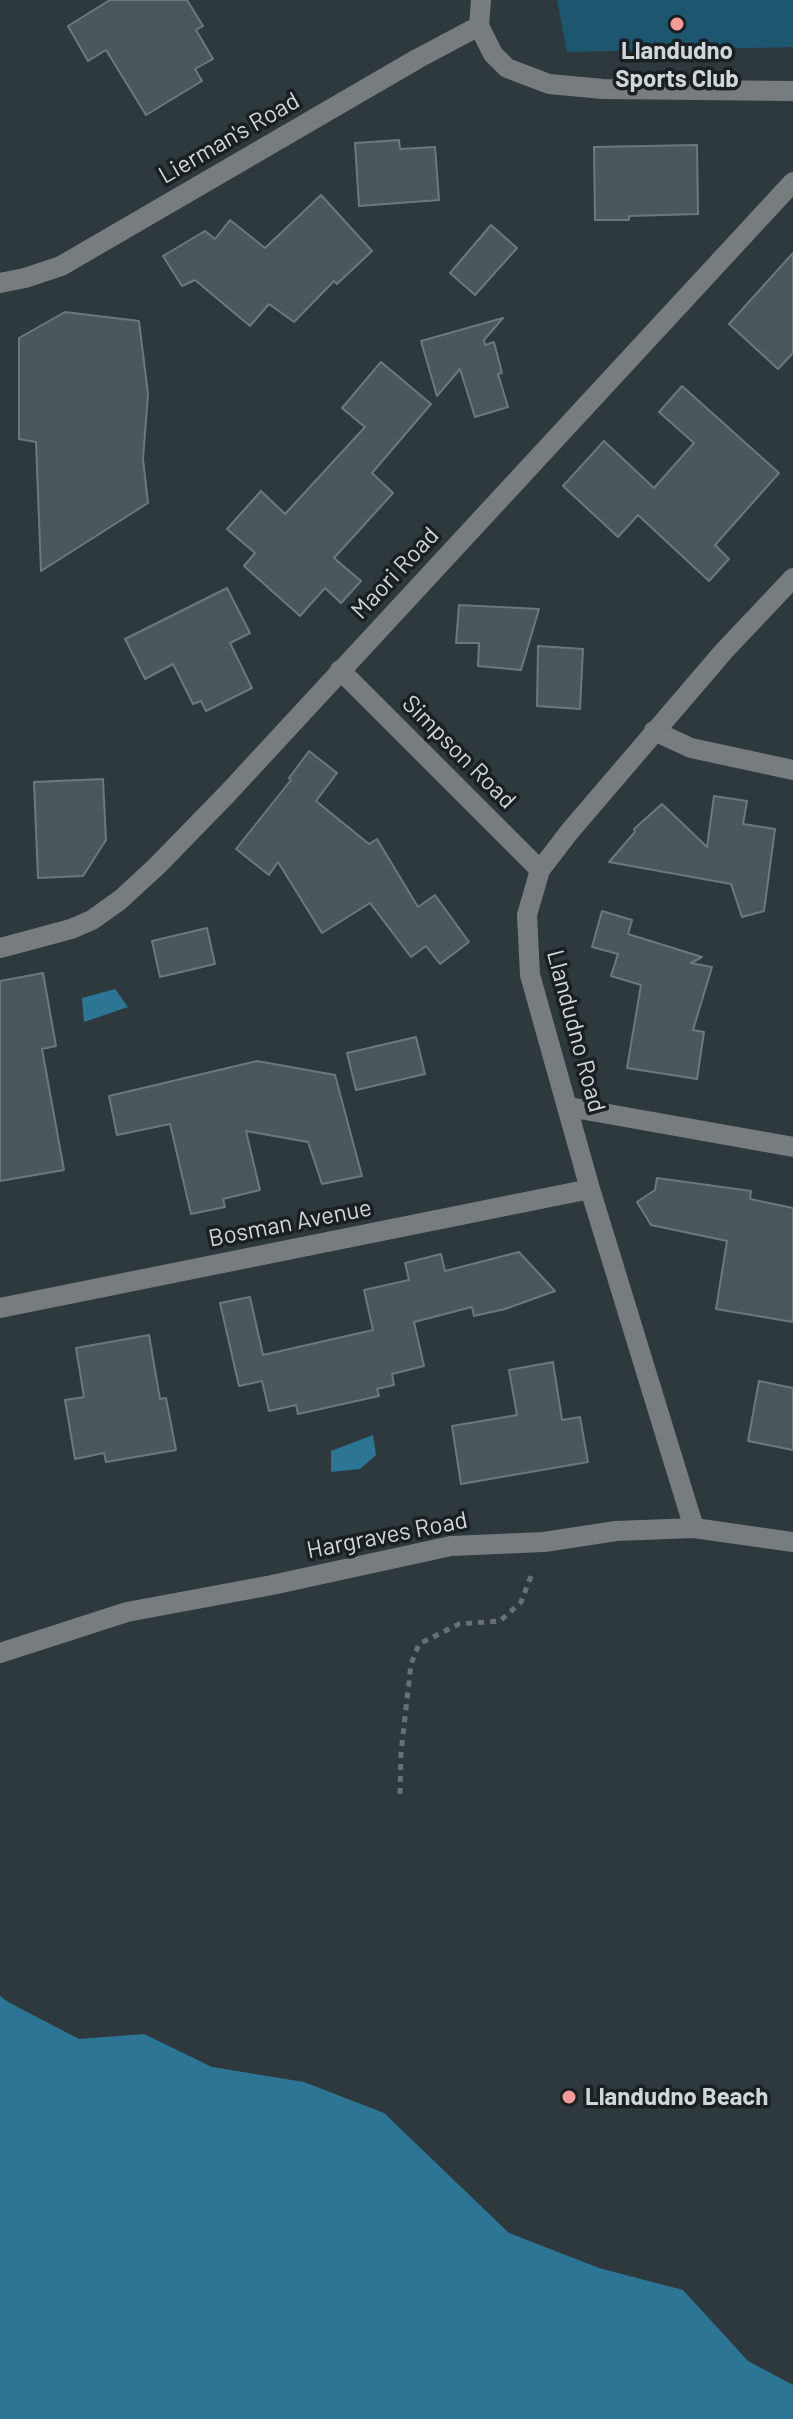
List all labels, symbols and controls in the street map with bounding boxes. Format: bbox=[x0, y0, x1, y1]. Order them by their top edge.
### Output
marker: Llandudno Sports Club bbox=[668, 15, 686, 33]
place label: Llandudno Sports Club bbox=[615, 37, 739, 93]
street label: Lierman's Road bbox=[154, 86, 304, 190]
street label: Maori Road bbox=[345, 521, 445, 625]
street label: Simpson Road bbox=[396, 689, 522, 815]
street label: Llandudno Road bbox=[540, 947, 612, 1115]
street label: Bosman Avenue bbox=[206, 1193, 374, 1253]
street label: Hargraves Road bbox=[304, 1505, 470, 1565]
place label: Llandudno Beach bbox=[585, 2083, 768, 2111]
marker: Llandudno Beach bbox=[560, 2088, 578, 2106]

